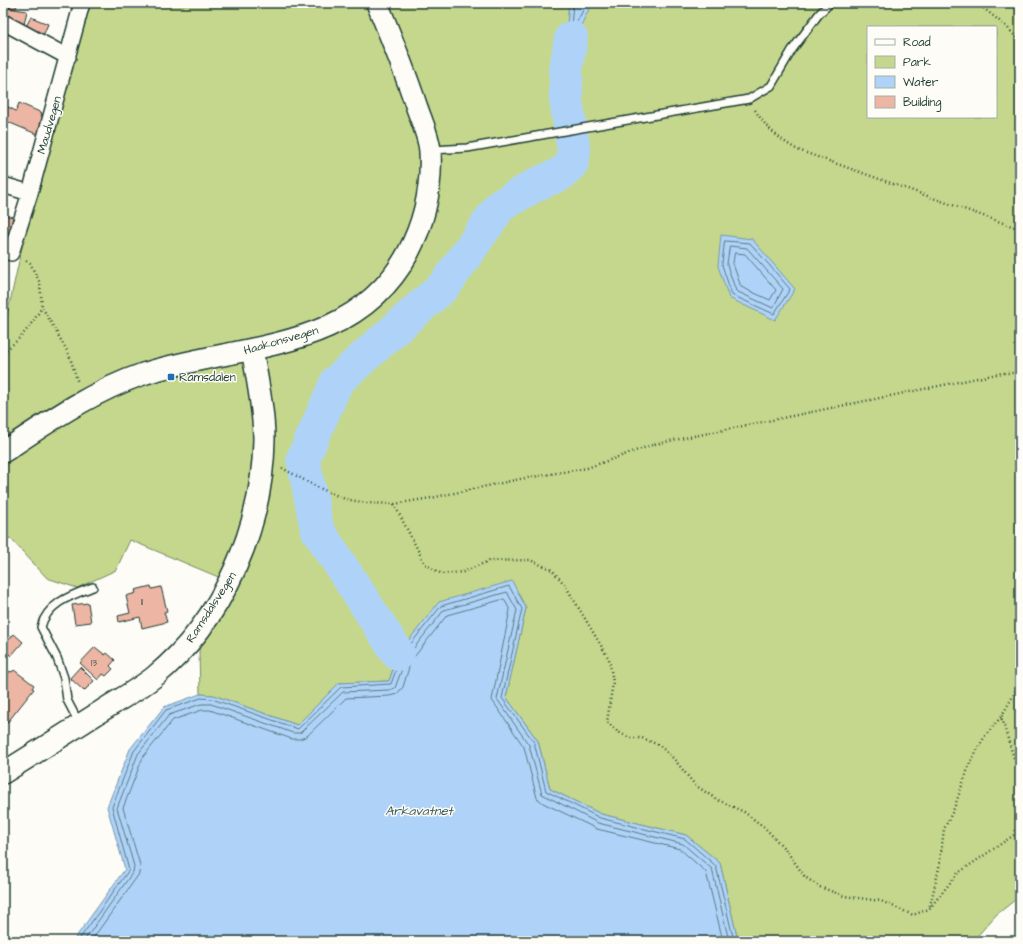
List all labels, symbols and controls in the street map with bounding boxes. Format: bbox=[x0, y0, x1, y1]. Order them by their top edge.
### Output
legend bbox=[867, 26, 997, 118]
text: Road bbox=[903, 34, 931, 51]
text: Park bbox=[903, 54, 931, 71]
text: Water bbox=[903, 74, 939, 91]
street label: Maudvegen bbox=[33, 94, 67, 156]
text: Building bbox=[903, 94, 941, 112]
street label: Haakonsvegen bbox=[242, 322, 321, 360]
place label: Ramsdalen bbox=[179, 369, 236, 386]
marker: Ramsdalen bbox=[166, 372, 176, 382]
street label: Ramsdalsvegen bbox=[182, 568, 242, 647]
house number: 11 bbox=[141, 595, 144, 609]
house number: 13 bbox=[91, 656, 97, 670]
water label: Arkavatnet bbox=[385, 802, 454, 820]

